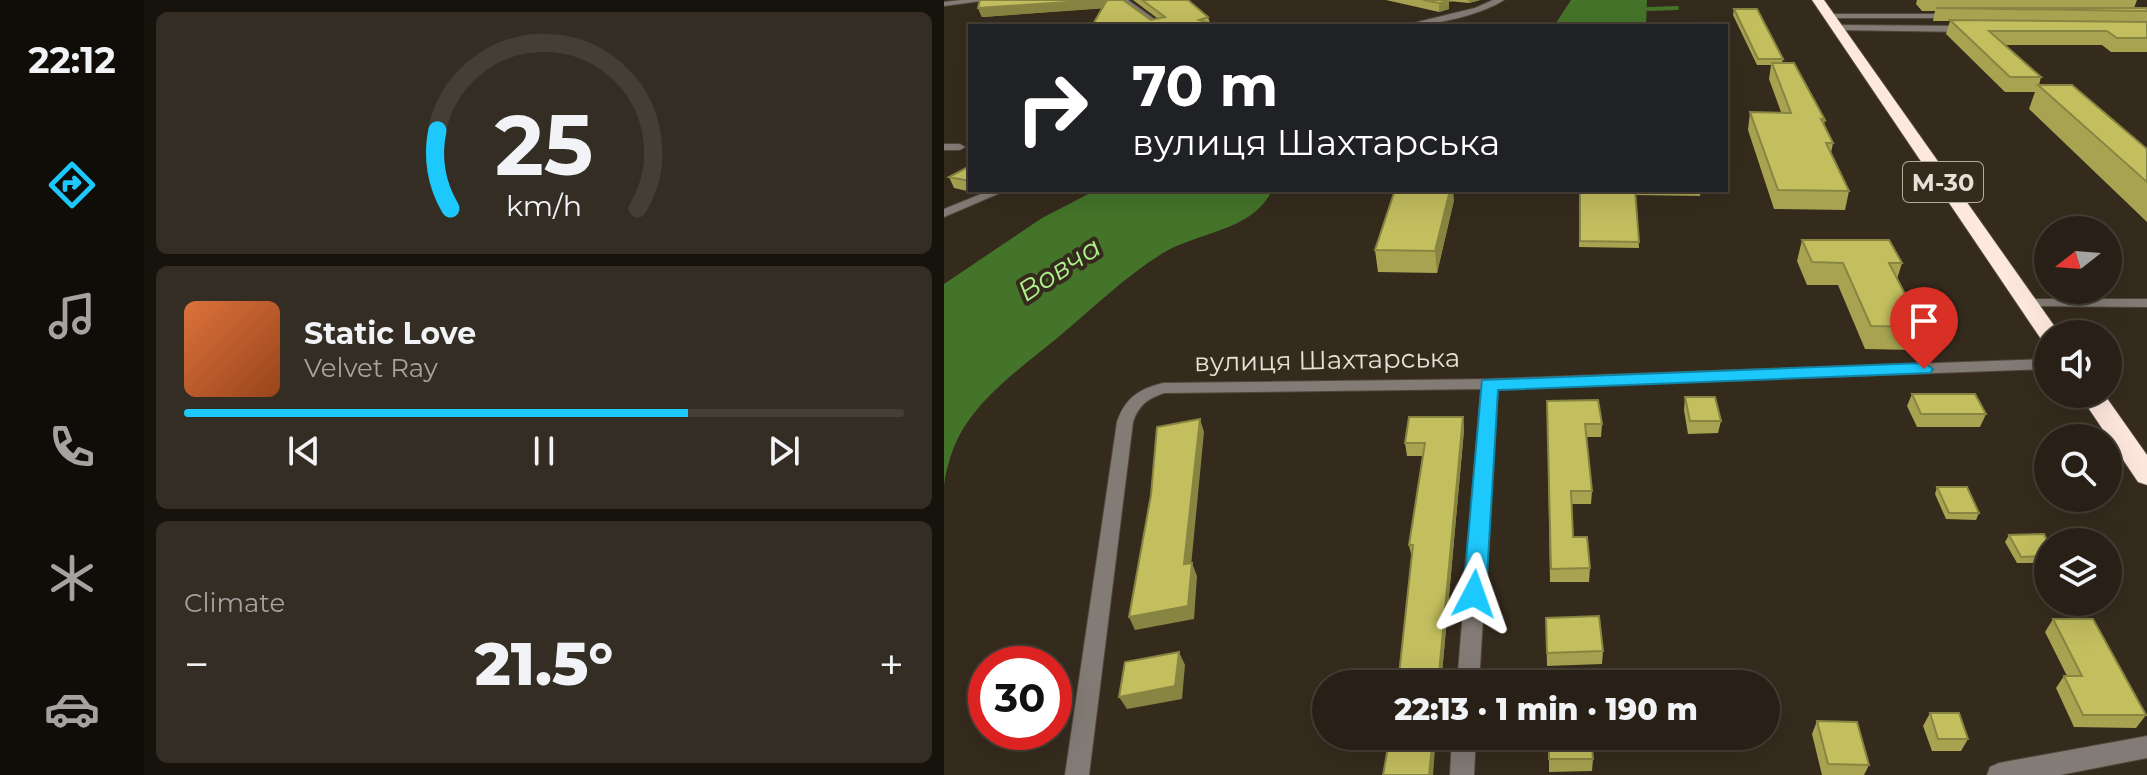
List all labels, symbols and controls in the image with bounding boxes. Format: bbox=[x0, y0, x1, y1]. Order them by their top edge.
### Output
text: 22:12 bbox=[28, 38, 116, 82]
text: 70 m bbox=[1132, 52, 1278, 120]
icon: right bbox=[1000, 56, 1104, 160]
text: 25 bbox=[495, 94, 593, 196]
text: вулиця Шахтарська bbox=[1132, 120, 1500, 164]
icon: directions bbox=[44, 157, 100, 213]
road number: М-30 bbox=[1903, 162, 1983, 202]
text: km/h bbox=[506, 188, 582, 223]
north arrow bbox=[2034, 216, 2122, 304]
map controls bbox=[2034, 216, 2122, 616]
water label: Вовча bbox=[1011, 230, 1107, 308]
pin bbox=[1890, 287, 1958, 369]
icon: music bbox=[44, 288, 100, 344]
icon: arrive bbox=[1902, 299, 1946, 343]
text: Static Love bbox=[304, 315, 476, 352]
button: sound bbox=[2034, 320, 2122, 408]
street label: вулиця Шахтарська bbox=[1194, 342, 1460, 378]
text: Velvet Ray bbox=[304, 352, 438, 384]
icon: phone bbox=[44, 419, 100, 475]
button: search bbox=[2034, 424, 2122, 512]
icon: previous bbox=[282, 429, 326, 473]
icon: pause bbox=[522, 429, 566, 473]
icon: next bbox=[762, 429, 806, 473]
button: layers bbox=[2034, 528, 2122, 616]
icon: climate bbox=[44, 550, 100, 606]
position arrow bbox=[1432, 552, 1516, 636]
text: Climate bbox=[184, 587, 285, 619]
text: 21.5° bbox=[475, 627, 613, 700]
text: − bbox=[184, 637, 209, 691]
text: + bbox=[879, 637, 904, 691]
speed limit sign: 30 bbox=[968, 646, 1072, 750]
icon: car bbox=[44, 681, 100, 737]
text: 22:13 · 1 min · 190 m bbox=[1394, 691, 1698, 728]

